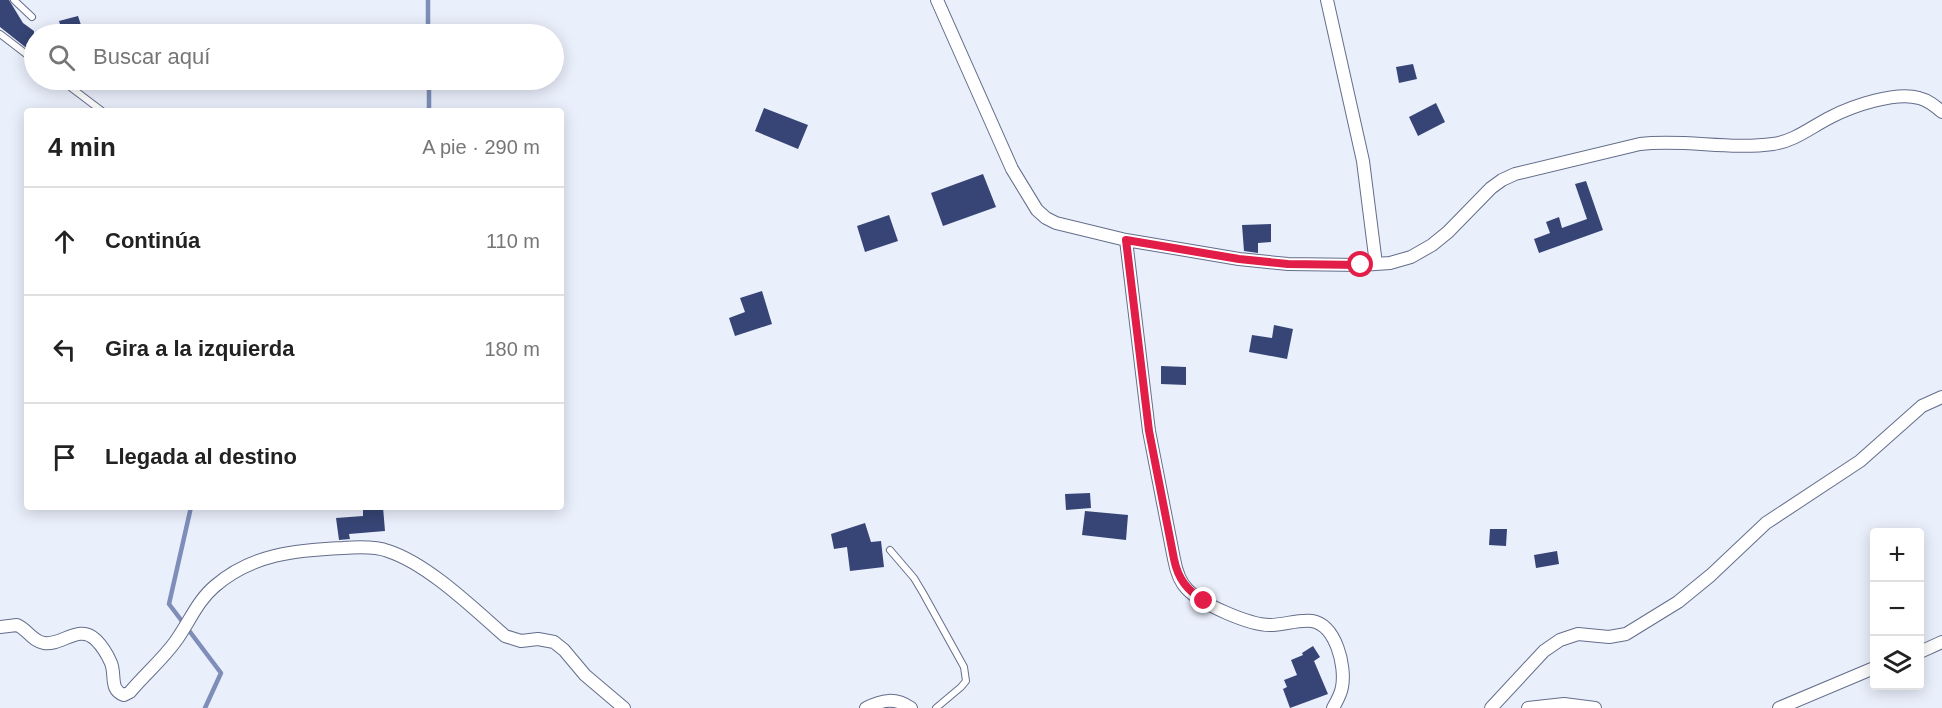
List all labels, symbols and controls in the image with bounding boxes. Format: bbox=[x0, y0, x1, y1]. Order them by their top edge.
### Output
search box bbox=[24, 24, 564, 90]
icon: search bbox=[45, 41, 78, 74]
text: Buscar aquí bbox=[93, 44, 210, 69]
text: 4 min bbox=[48, 132, 116, 162]
text: A pie · 290 m bbox=[422, 136, 540, 158]
icon: ahead bbox=[48, 225, 81, 258]
text: Continúa bbox=[105, 228, 200, 253]
text: 110 m bbox=[486, 230, 540, 252]
route start bbox=[1347, 251, 1373, 277]
icon: left bbox=[48, 333, 81, 366]
text: Gira a la izquierda bbox=[105, 336, 295, 361]
text: 180 m bbox=[484, 338, 540, 360]
icon: arrive bbox=[48, 441, 81, 474]
text: Llegada al destino bbox=[105, 444, 297, 469]
map controls bbox=[1870, 528, 1924, 690]
button: + bbox=[1870, 528, 1924, 582]
button: − bbox=[1870, 582, 1924, 636]
route end bbox=[1190, 587, 1216, 613]
button: layers bbox=[1870, 636, 1924, 690]

